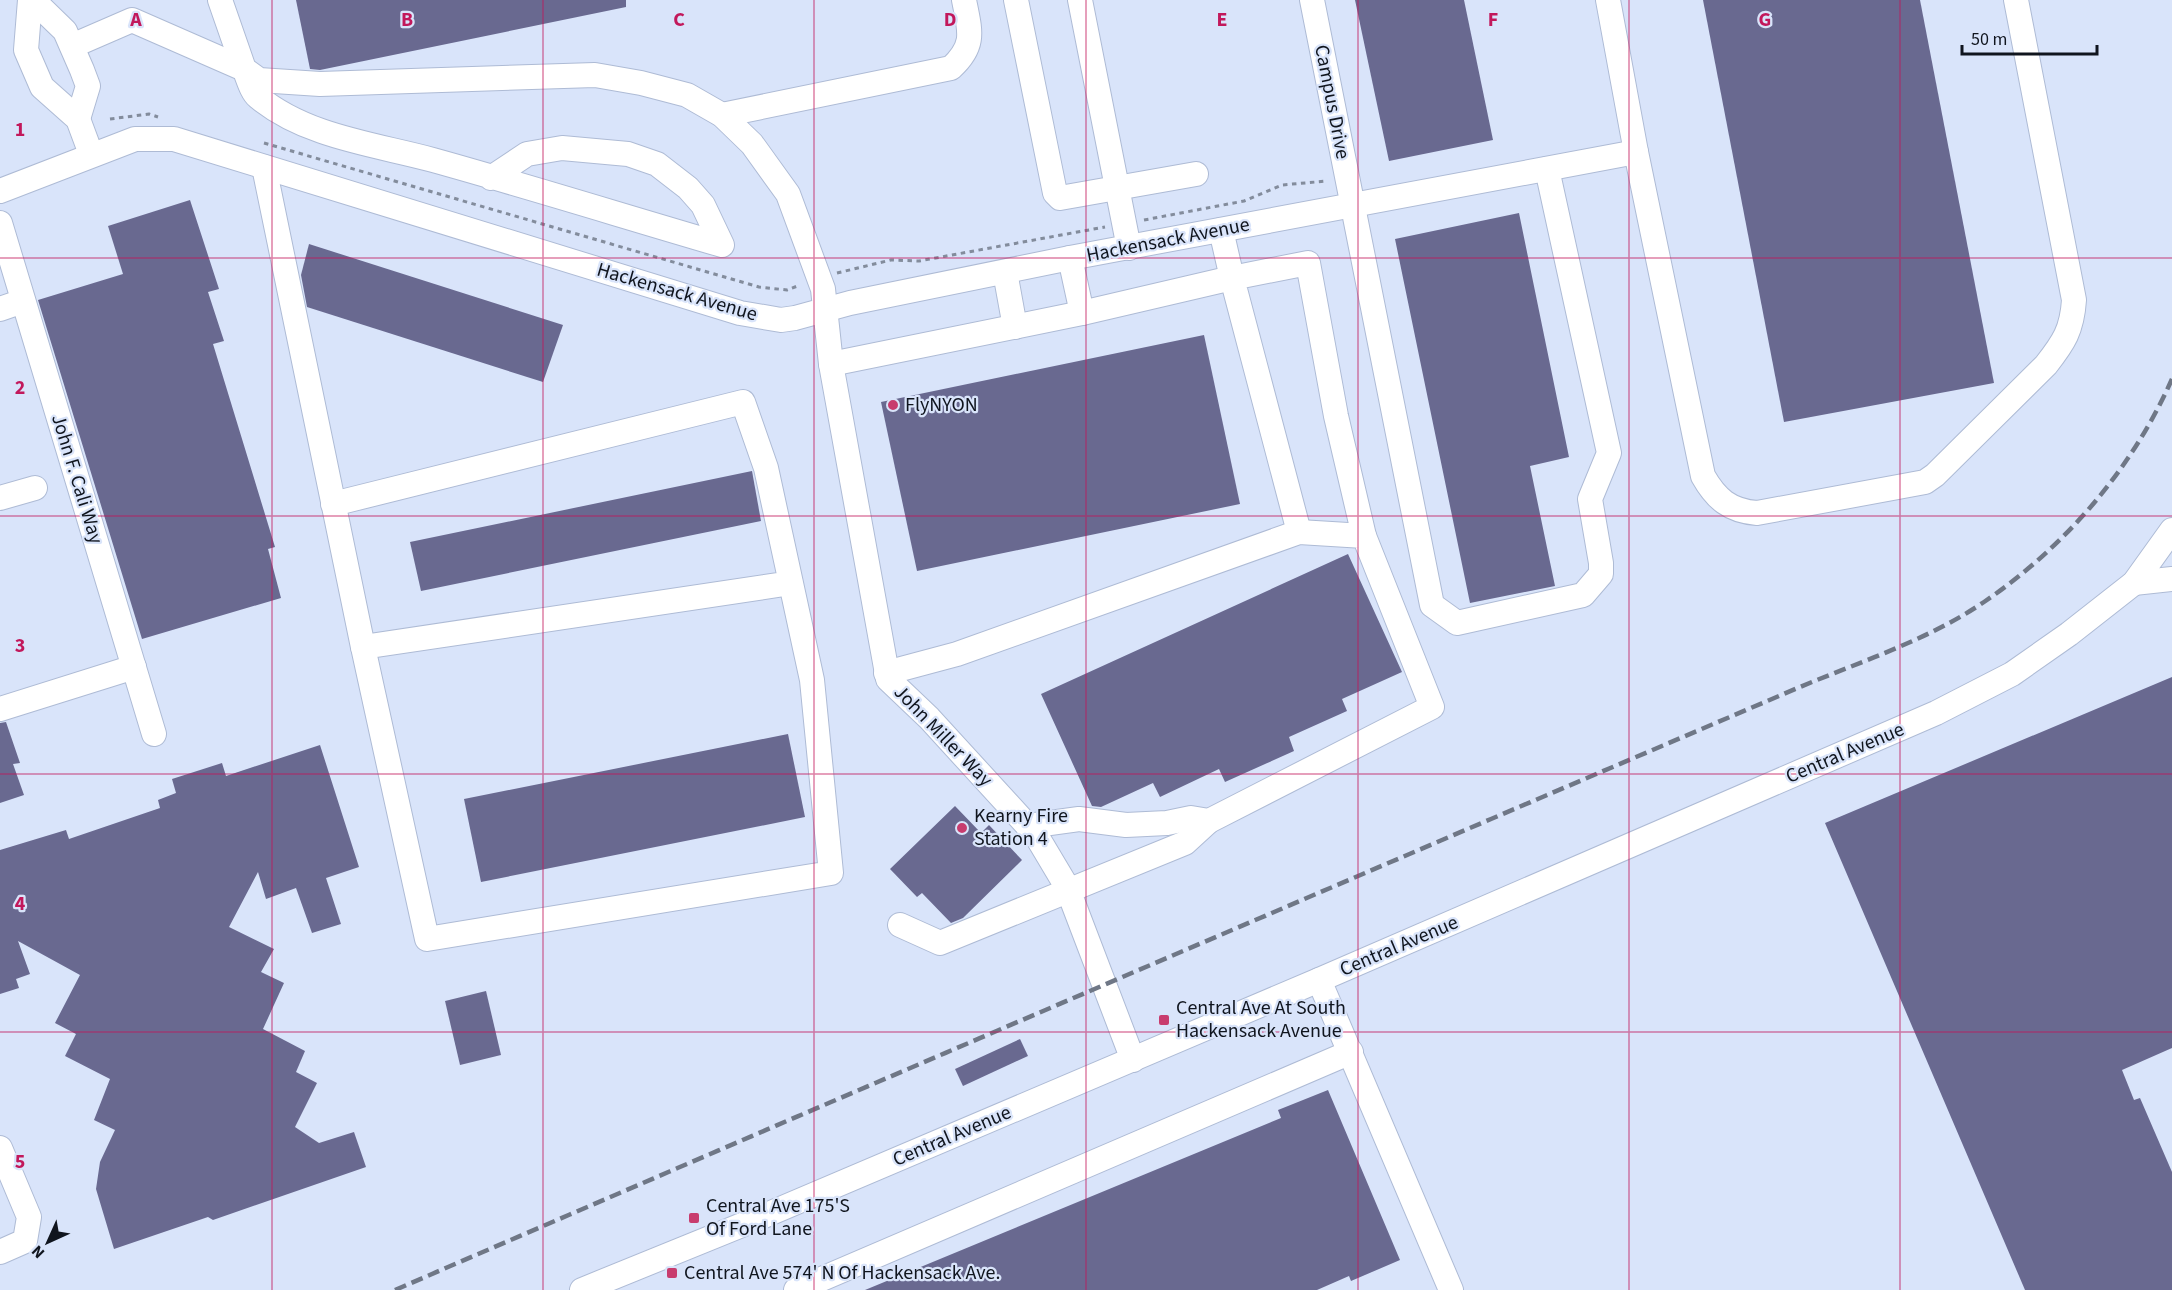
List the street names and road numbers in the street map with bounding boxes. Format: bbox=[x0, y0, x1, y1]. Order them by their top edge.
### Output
street label: Campus Drive bbox=[1307, 42, 1357, 162]
street label: Hackensack Avenue bbox=[1084, 210, 1252, 270]
street label: Hackensack Avenue bbox=[593, 256, 761, 328]
street label: John F. Cali Way bbox=[44, 411, 110, 548]
street label: John Miller Way bbox=[887, 679, 999, 794]
street label: Central Avenue bbox=[1781, 715, 1909, 791]
street label: Central Avenue bbox=[1335, 908, 1463, 984]
street label: Central Avenue bbox=[888, 1098, 1016, 1174]

